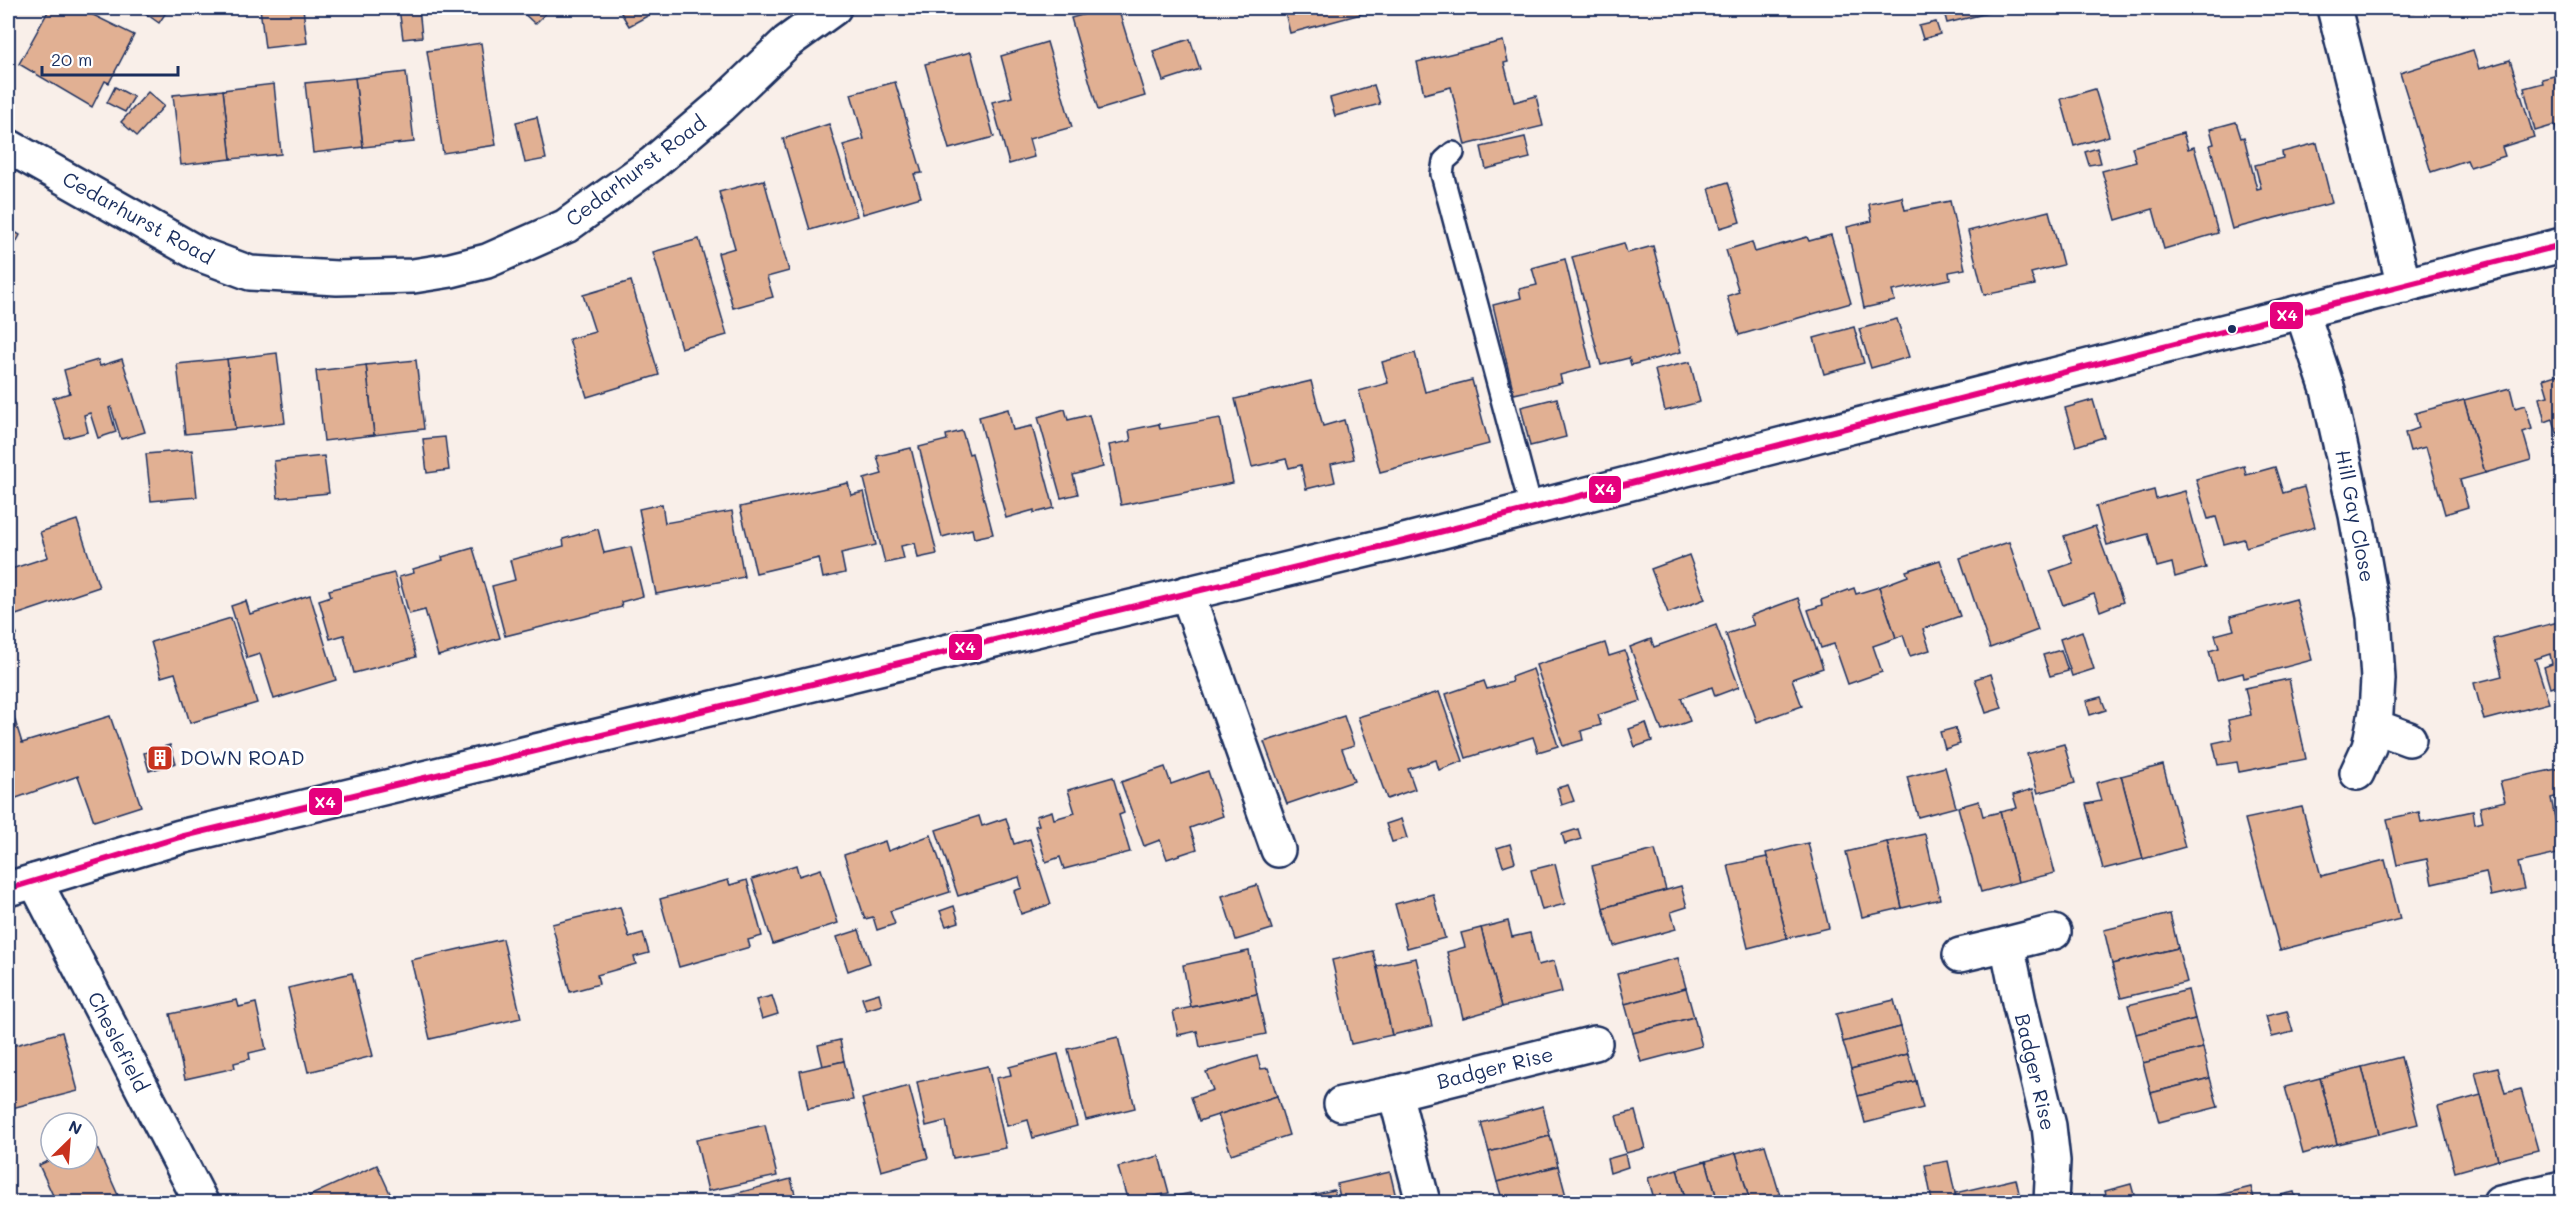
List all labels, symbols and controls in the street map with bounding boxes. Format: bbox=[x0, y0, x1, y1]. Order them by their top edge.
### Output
scale bar bbox=[42, 39, 178, 77]
text: 20 m bbox=[51, 47, 92, 71]
street label: Cedarhurst Road bbox=[560, 109, 711, 231]
street label: Cedarhurst Road bbox=[58, 165, 219, 269]
line badge: X4 bbox=[2269, 301, 2304, 330]
text: X4 bbox=[2276, 304, 2298, 325]
unlabelled marker bbox=[2226, 323, 2238, 335]
street label: Hill Gay Close bbox=[2330, 447, 2382, 584]
line badge: X4 bbox=[1588, 475, 1622, 504]
text: X4 bbox=[1594, 478, 1616, 499]
line badge: X4 bbox=[948, 633, 983, 661]
text: X4 bbox=[954, 636, 976, 657]
building icon: DOWN ROAD bbox=[145, 743, 175, 773]
place label: DOWN ROAD bbox=[180, 744, 305, 770]
line badge: X4 bbox=[308, 787, 343, 816]
text: X4 bbox=[314, 791, 336, 812]
street label: Cheslefield bbox=[83, 987, 155, 1096]
street label: Badger Rise bbox=[2010, 1011, 2062, 1133]
street label: Badger Rise bbox=[1434, 1040, 1556, 1094]
north arrow bbox=[39, 1111, 99, 1171]
text: N bbox=[66, 1115, 85, 1139]

